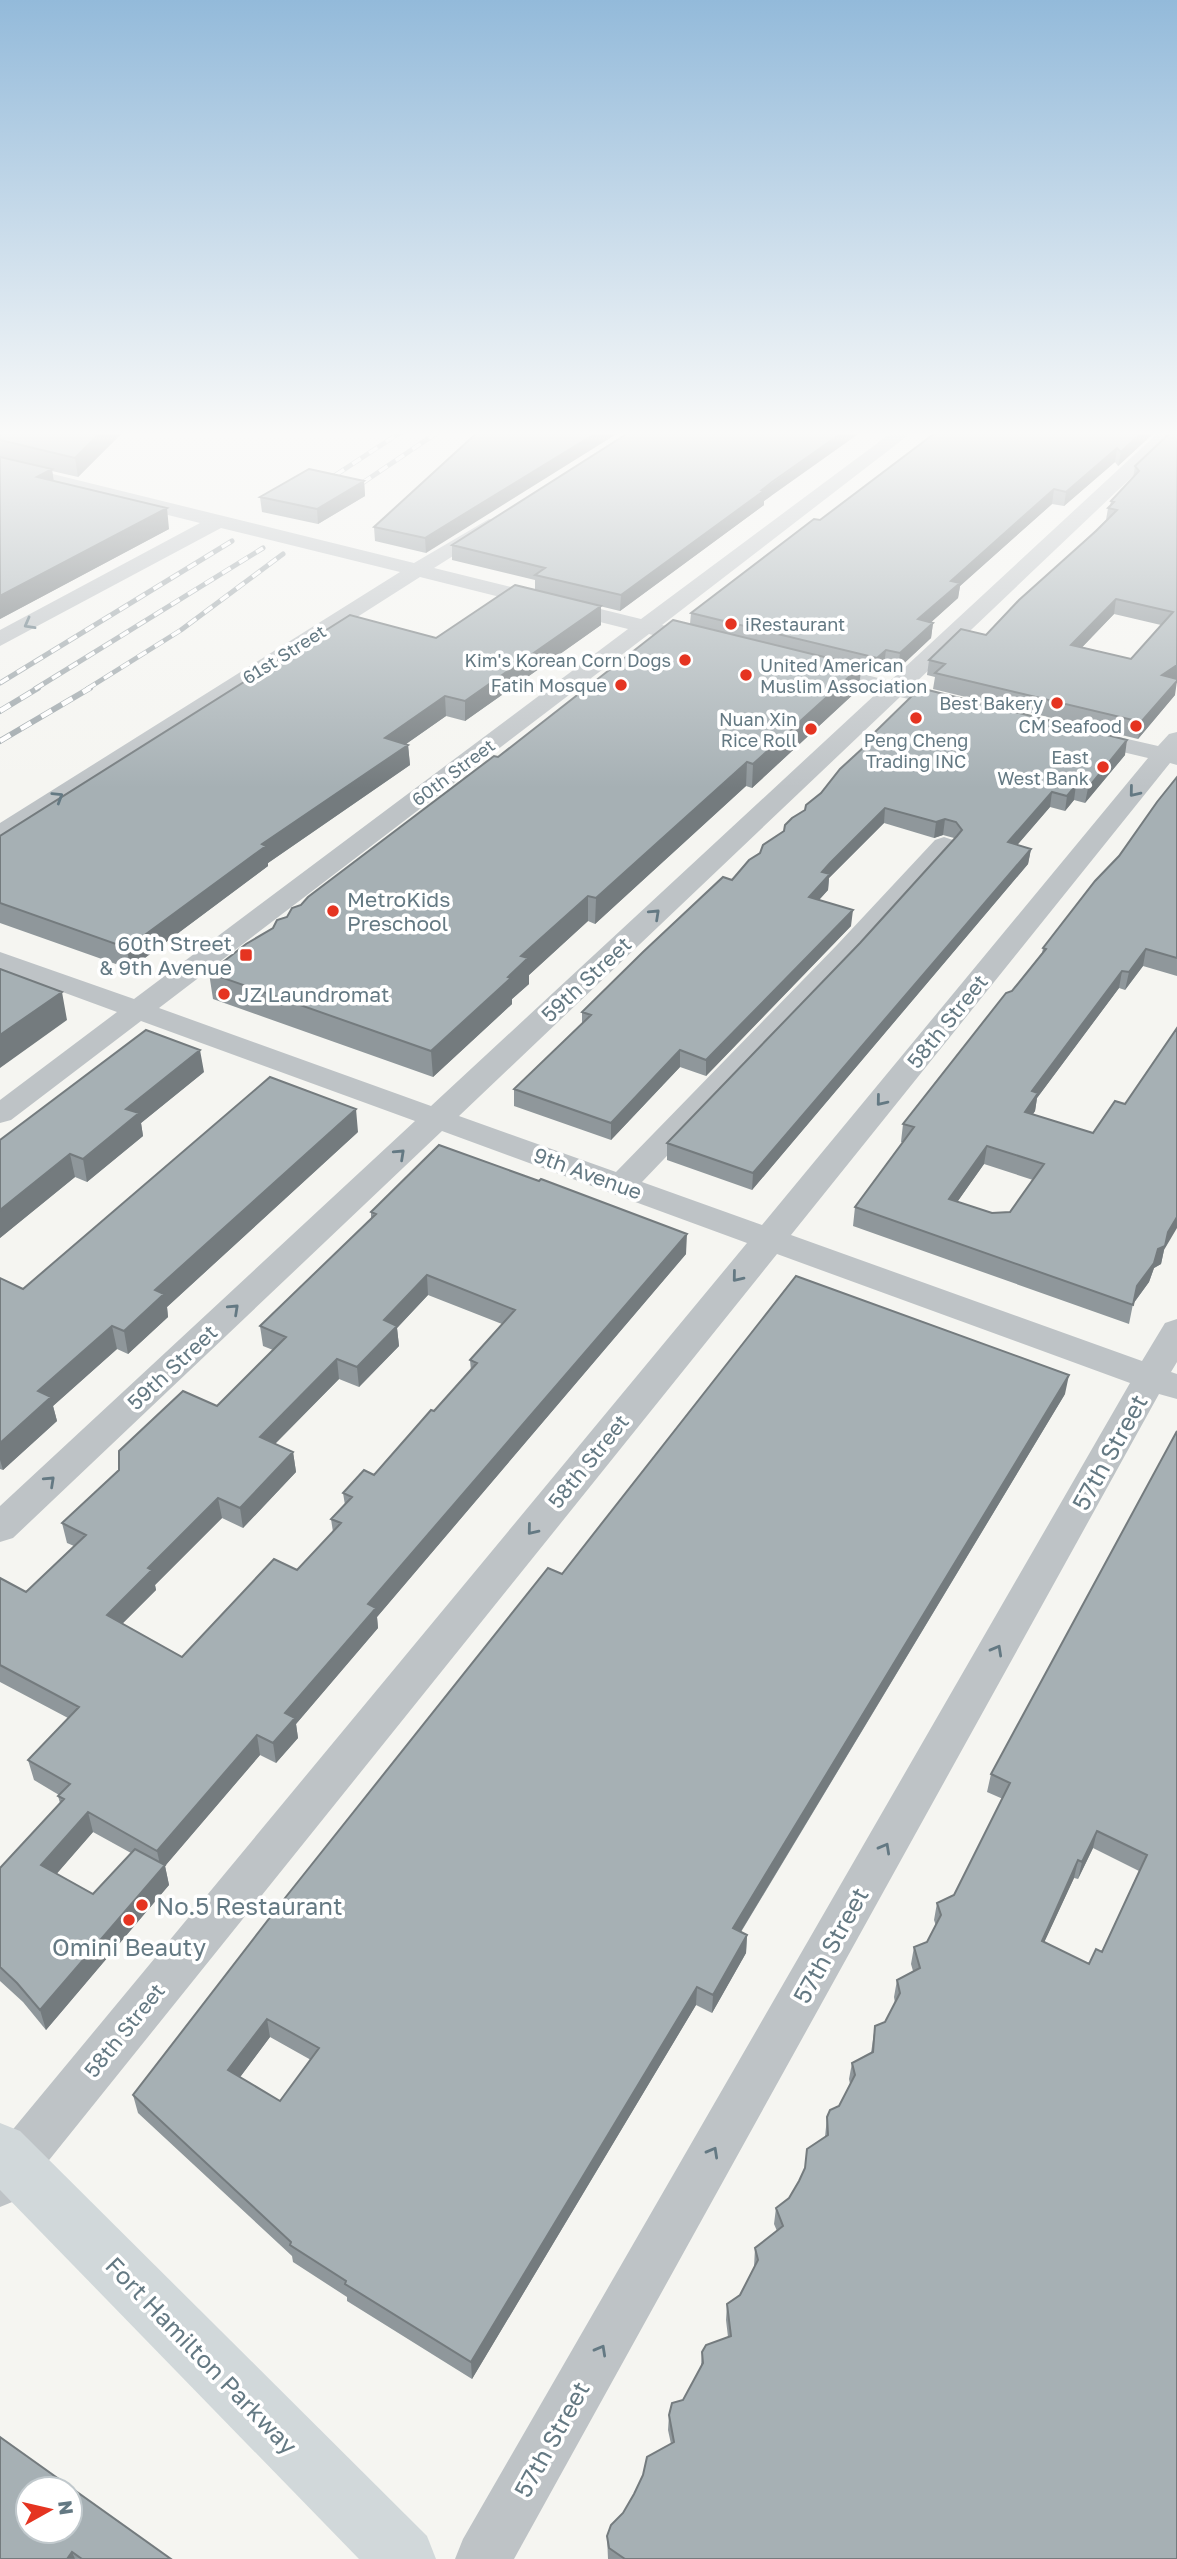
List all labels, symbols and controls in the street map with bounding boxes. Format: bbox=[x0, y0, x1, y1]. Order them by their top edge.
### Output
place label: iRestaurant bbox=[745, 613, 845, 635]
one-way arrow bbox=[24, 616, 36, 629]
marker: iRestaurant bbox=[723, 616, 739, 632]
street label: 61st Street bbox=[238, 620, 330, 688]
place label: Kim's Korean Corn Dogs bbox=[464, 649, 671, 671]
marker: Kim's Korean Corn Dogs bbox=[677, 652, 693, 668]
place label: United American Muslim Association bbox=[760, 654, 927, 697]
marker: United American Muslim Association bbox=[738, 667, 754, 683]
place label: Fatih Mosque bbox=[491, 674, 607, 696]
marker: Fatih Mosque bbox=[613, 677, 629, 693]
place label: Best Bakery bbox=[939, 692, 1043, 714]
marker: Best Bakery bbox=[1049, 695, 1065, 711]
place label: Nuan Xin Rice Roll bbox=[719, 708, 797, 751]
marker: Peng Cheng Trading INC bbox=[908, 710, 924, 726]
place label: CM Seafood bbox=[1019, 715, 1122, 737]
marker: CM Seafood bbox=[1128, 718, 1144, 734]
marker: Nuan Xin Rice Roll bbox=[803, 721, 819, 737]
place label: Peng Cheng Trading INC bbox=[864, 729, 968, 772]
street label: 60th Street bbox=[407, 734, 499, 810]
place label: East West Bank bbox=[997, 746, 1089, 789]
marker: East West Bank bbox=[1095, 759, 1111, 775]
one-way arrow bbox=[1130, 784, 1142, 797]
one-way arrow bbox=[50, 793, 63, 806]
place label: MetroKids Preschool bbox=[347, 886, 450, 936]
marker: MetroKids Preschool bbox=[325, 903, 341, 919]
one-way arrow bbox=[647, 910, 660, 923]
place label: 60th Street & 9th Avenue bbox=[99, 930, 232, 980]
street label: 59th Street bbox=[536, 931, 636, 1027]
marker: 60th Street & 9th Avenue bbox=[238, 947, 254, 963]
street label: 58th Street bbox=[901, 969, 993, 1073]
place label: JZ Laundromat bbox=[238, 981, 389, 1007]
marker: JZ Laundromat bbox=[216, 986, 232, 1002]
one-way arrow bbox=[877, 1093, 889, 1106]
street label: 9th Avenue bbox=[530, 1141, 646, 1205]
one-way arrow bbox=[392, 1149, 405, 1162]
one-way arrow bbox=[733, 1269, 745, 1282]
one-way arrow bbox=[226, 1305, 239, 1318]
street label: 59th Street bbox=[122, 1319, 222, 1415]
street label: 57th Street bbox=[1065, 1389, 1153, 1515]
street label: 58th Street bbox=[542, 1409, 634, 1513]
one-way arrow bbox=[42, 1477, 55, 1490]
one-way arrow bbox=[527, 1522, 540, 1534]
one-way arrow bbox=[989, 1644, 1002, 1657]
one-way arrow bbox=[877, 1842, 890, 1855]
street label: 57th Street bbox=[786, 1882, 874, 2008]
place label: No.5 Restaurant bbox=[156, 1891, 342, 1920]
marker: No.5 Restaurant bbox=[134, 1897, 150, 1913]
marker: Omini Beauty bbox=[121, 1912, 137, 1928]
place label: Omini Beauty bbox=[52, 1932, 206, 1961]
street label: 58th Street bbox=[78, 1978, 170, 2082]
one-way arrow bbox=[705, 2147, 718, 2160]
street label: Fort Hamilton Parkway bbox=[100, 2250, 304, 2460]
one-way arrow bbox=[593, 2345, 606, 2358]
street label: 57th Street bbox=[507, 2376, 595, 2502]
north arrow bbox=[14, 2475, 84, 2545]
text: N bbox=[54, 2499, 79, 2516]

